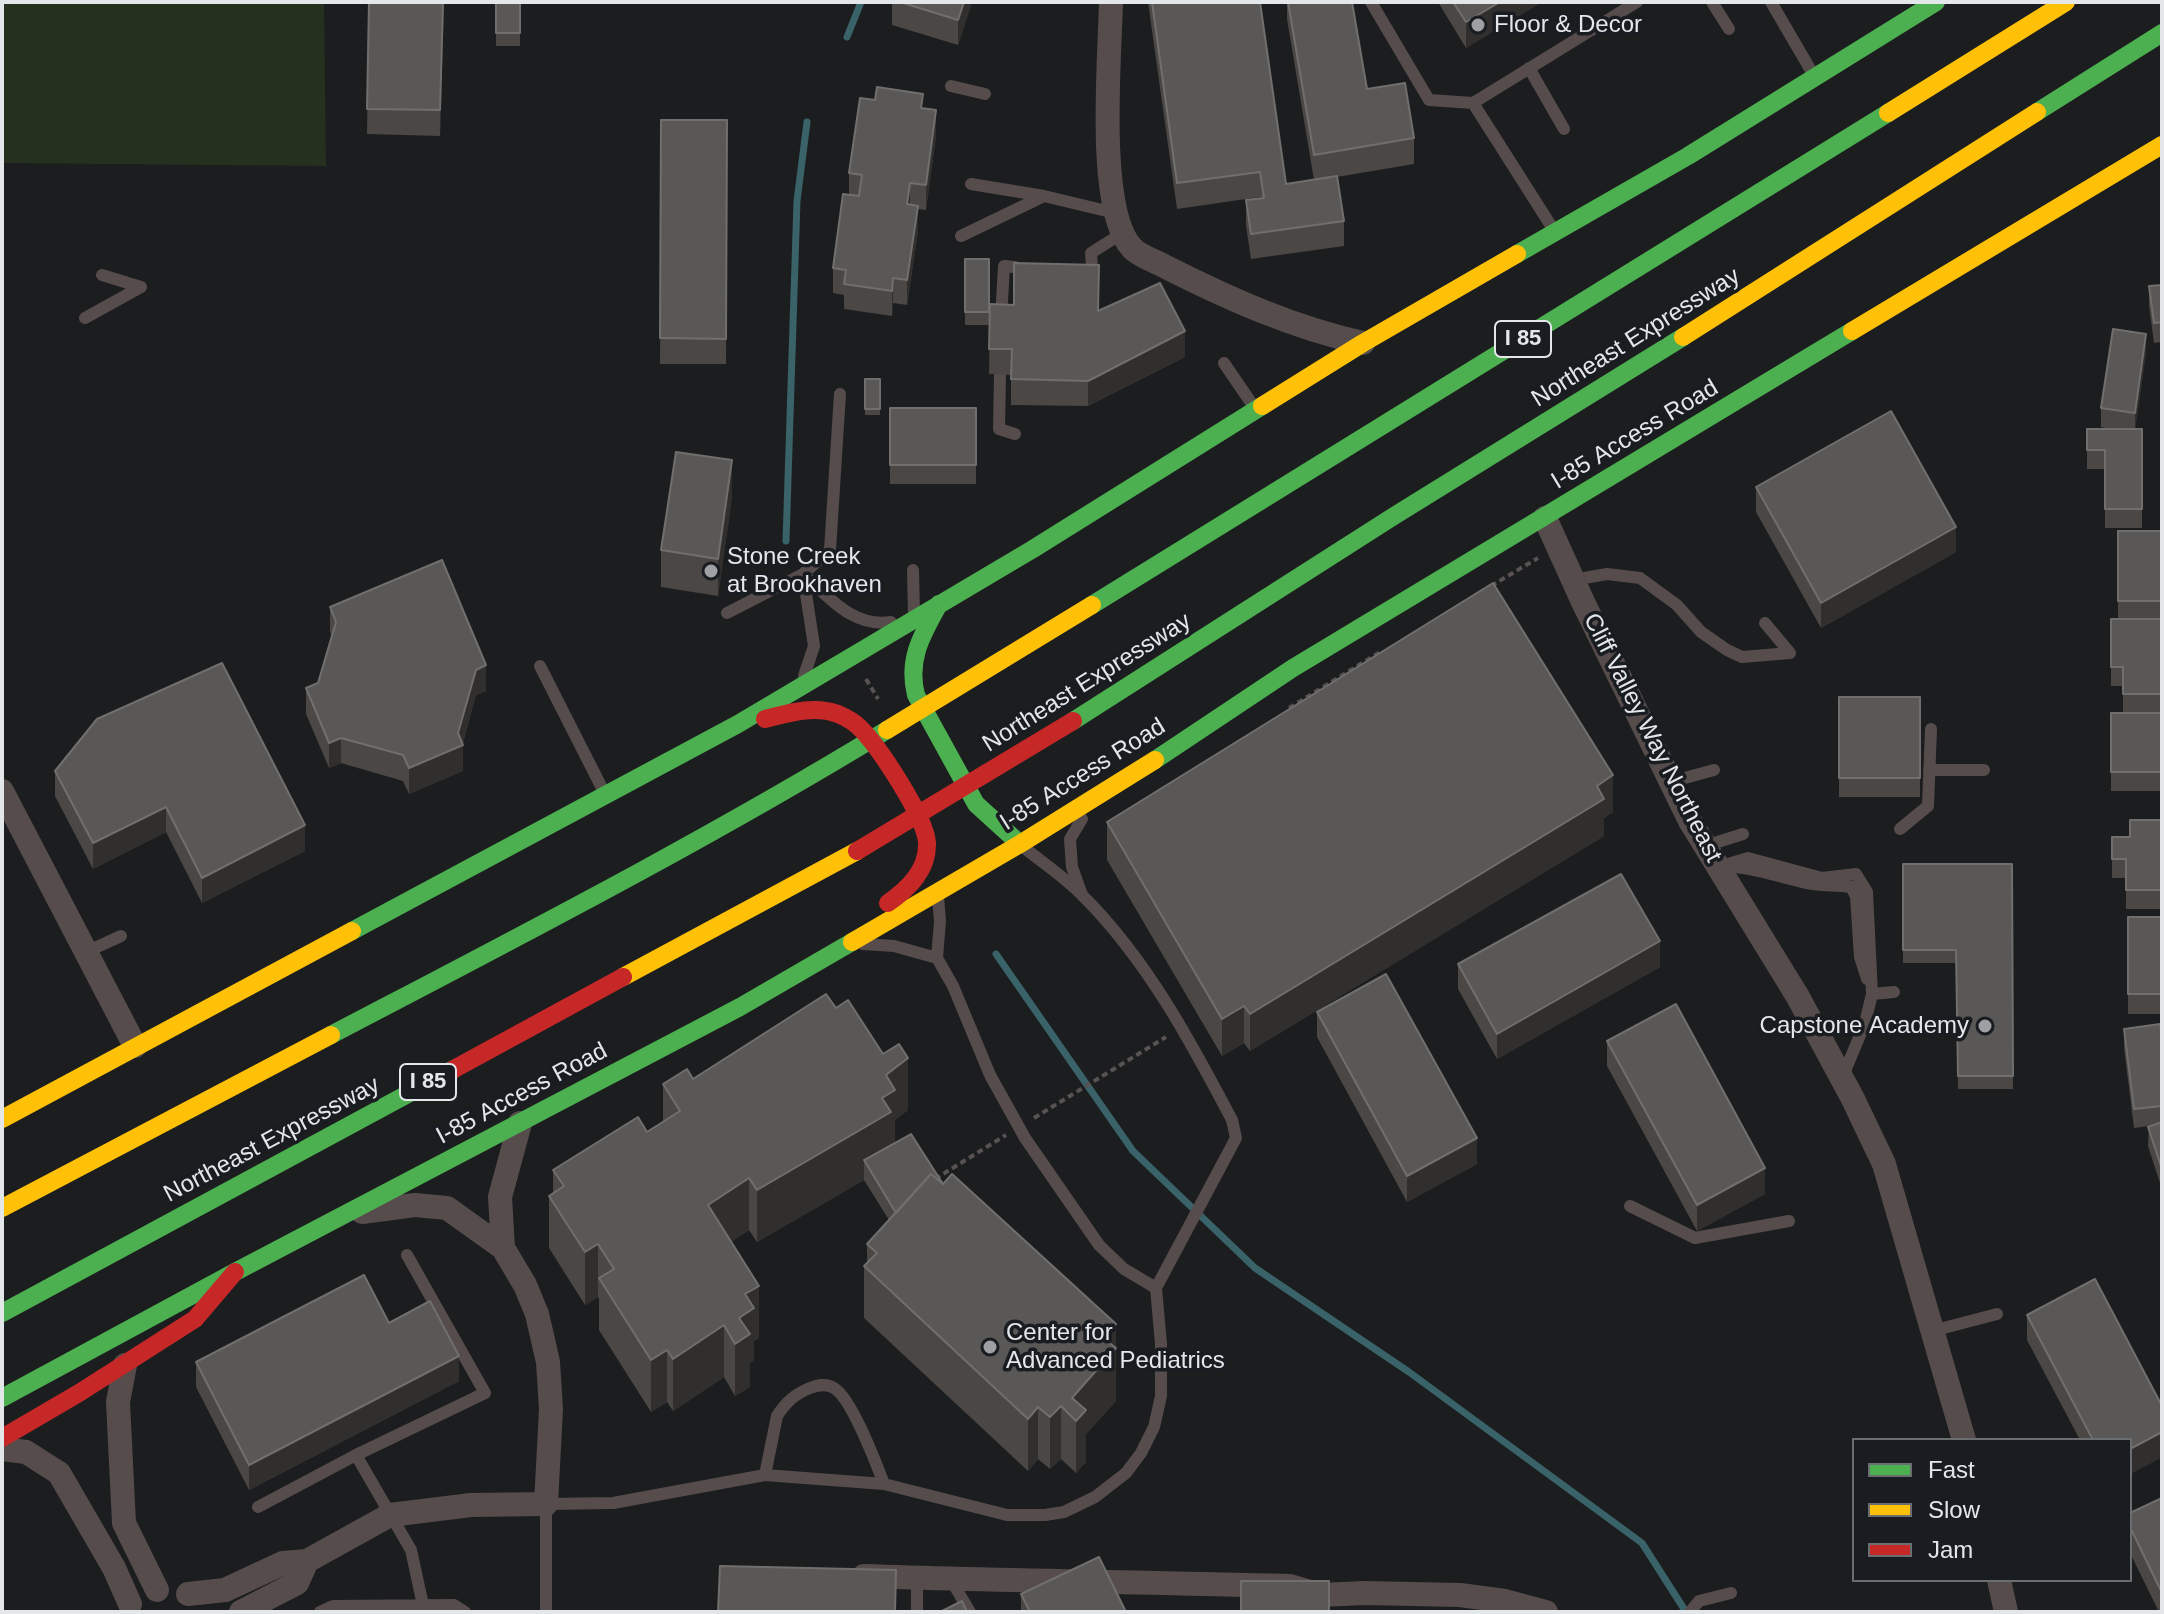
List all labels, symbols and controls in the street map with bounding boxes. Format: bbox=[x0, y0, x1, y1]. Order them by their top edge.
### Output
place label: Floor & Decor bbox=[1494, 11, 1642, 39]
marker: Floor & Decor bbox=[1469, 16, 1487, 34]
street label: Northeast Expressway bbox=[1527, 262, 1745, 414]
road number: I 85 bbox=[1495, 321, 1551, 357]
street label: I-85 Access Road bbox=[1546, 374, 1724, 496]
place label: Stone Creek at Brookhaven bbox=[727, 543, 882, 599]
marker: Stone Creek at Brookhaven bbox=[702, 562, 720, 580]
street label: Northeast Expressway bbox=[978, 607, 1196, 759]
street label: Cliff Valley Way Northeast bbox=[1577, 609, 1727, 867]
street label: I-85 Access Road bbox=[995, 713, 1171, 837]
place label: Capstone Academy bbox=[1760, 1012, 1969, 1040]
marker: Capstone Academy bbox=[1976, 1017, 1994, 1035]
street label: I-85 Access Road bbox=[432, 1037, 612, 1151]
road number: I 85 bbox=[400, 1064, 456, 1100]
street label: Northeast Expressway bbox=[159, 1071, 385, 1209]
place label: Center for Advanced Pediatrics bbox=[1006, 1319, 1225, 1375]
marker: Center for Advanced Pediatrics bbox=[981, 1338, 999, 1356]
legend bbox=[1852, 1438, 2132, 1582]
text: Fast bbox=[1928, 1456, 1975, 1483]
text: Slow bbox=[1928, 1496, 1980, 1523]
text: Jam bbox=[1928, 1536, 1973, 1563]

